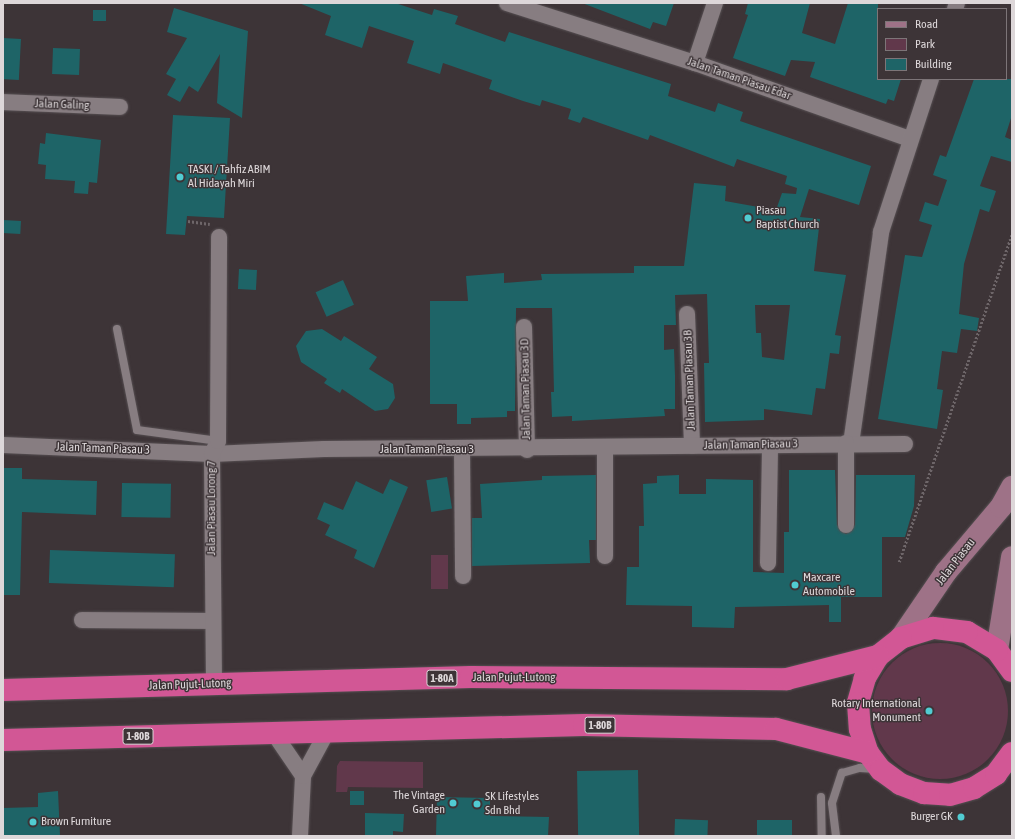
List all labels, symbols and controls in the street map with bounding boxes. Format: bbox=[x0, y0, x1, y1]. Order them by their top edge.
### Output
legend bbox=[877, 8, 1007, 80]
text: Road bbox=[915, 17, 938, 31]
text: Park bbox=[915, 37, 935, 51]
street label: Jalan Taman Piasau Edar bbox=[685, 55, 793, 103]
text: Building bbox=[915, 57, 952, 71]
street label: Jalan Galing bbox=[35, 97, 89, 113]
place label: TASKI / Tahfiz ABIM Al Hidayah Miri bbox=[188, 163, 271, 191]
marker: TASKI / Tahfiz ABIM Al Hidayah Miri bbox=[175, 172, 185, 182]
place label: Piasau Baptist Church bbox=[756, 204, 819, 232]
marker: Piasau Baptist Church bbox=[743, 213, 753, 223]
street label: Jalan Taman Piasau 3B bbox=[681, 330, 699, 430]
street label: Jalan Taman Piasau 3D bbox=[518, 338, 534, 440]
street label: Jalan Taman Piasau 3 bbox=[704, 437, 798, 453]
street label: Jalan Taman Piasau 3 bbox=[56, 440, 150, 458]
street label: Jalan Taman Piasau 3 bbox=[380, 443, 474, 457]
street label: Jalan Piasau Lorong 7 bbox=[205, 461, 219, 555]
street label: Jalan Piasau bbox=[933, 536, 979, 588]
place label: Maxcare Automobile bbox=[803, 571, 855, 599]
marker: Maxcare Automobile bbox=[790, 580, 800, 590]
road number: 1-80A bbox=[426, 669, 458, 687]
street label: Jalan Pujut-Lutong bbox=[473, 671, 555, 685]
street label: Jalan Pujut-Lutong bbox=[148, 676, 232, 694]
place label: Rotary International Monument bbox=[831, 697, 921, 725]
marker: Rotary International Monument bbox=[924, 706, 934, 716]
road number: 1-80B bbox=[584, 716, 616, 734]
road number: 1-80B bbox=[122, 727, 154, 745]
place label: The Vintage Garden bbox=[393, 789, 445, 817]
place label: SK Lifestyles Sdn Bhd bbox=[485, 790, 539, 818]
marker: The Vintage Garden bbox=[448, 798, 458, 808]
marker: SK Lifestyles Sdn Bhd bbox=[472, 799, 482, 809]
place label: Burger GK bbox=[911, 810, 953, 824]
marker: Burger GK bbox=[956, 812, 966, 822]
place label: Brown Furniture bbox=[41, 815, 111, 829]
marker: Brown Furniture bbox=[28, 817, 38, 827]

